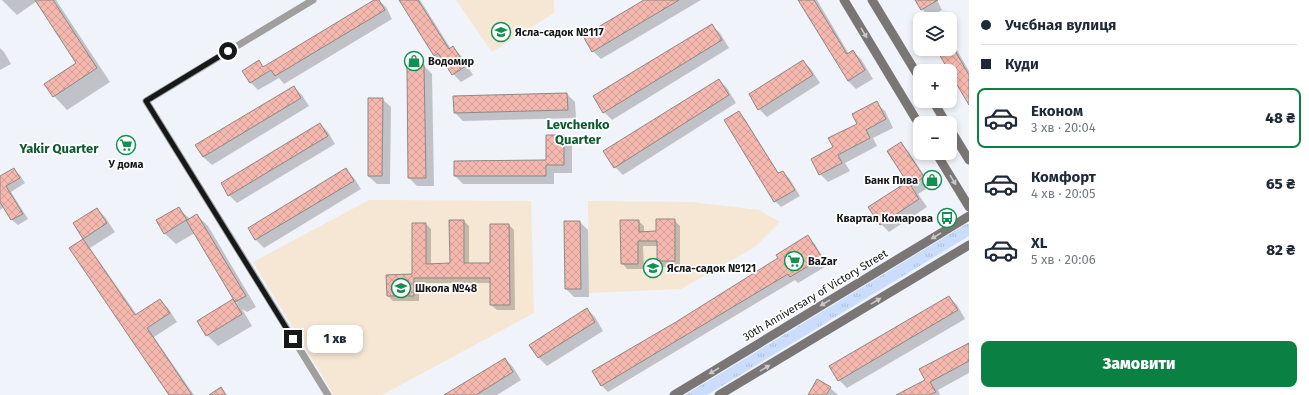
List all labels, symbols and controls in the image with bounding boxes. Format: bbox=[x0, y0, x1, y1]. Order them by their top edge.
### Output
map controls bbox=[913, 12, 957, 160]
button: layers bbox=[913, 12, 957, 56]
text: Учєбная вулиця bbox=[1005, 16, 1116, 34]
school or university icon: Ясла-садок №117 bbox=[490, 21, 512, 43]
place label: Ясла-садок №117 bbox=[515, 26, 604, 39]
one-way arrow bbox=[860, 28, 868, 38]
route start bbox=[219, 42, 237, 60]
shop icon: Водомир bbox=[403, 50, 425, 72]
place label: Водомир bbox=[428, 55, 474, 68]
text: Куди bbox=[1005, 55, 1039, 73]
button: + bbox=[913, 64, 957, 108]
icon: car bbox=[983, 100, 1019, 136]
text: Економ bbox=[1031, 102, 1083, 120]
text: 48 ₴ bbox=[1265, 109, 1295, 127]
button: − bbox=[913, 116, 957, 160]
district label: Levchenko Quarter bbox=[547, 117, 610, 147]
text: 3 хв · 20:04 bbox=[1031, 120, 1096, 135]
supermarket icon: У дома bbox=[115, 134, 137, 156]
district label: Yakir Quarter bbox=[19, 141, 99, 156]
place label: У дома bbox=[108, 158, 143, 171]
icon: car bbox=[983, 166, 1019, 202]
text: Комфорт bbox=[1031, 168, 1096, 186]
shop icon: Банк Пива bbox=[921, 169, 943, 191]
place label: Банк Пива bbox=[864, 174, 918, 187]
one-way arrow bbox=[949, 174, 956, 186]
text: 65 ₴ bbox=[1266, 175, 1295, 193]
text: 4 хв · 20:05 bbox=[1031, 186, 1096, 201]
bus stop icon: Квартал Комарова bbox=[936, 207, 958, 229]
place label: Квартал Комарова bbox=[837, 212, 933, 225]
one-way arrow bbox=[931, 232, 941, 240]
icon: car bbox=[983, 232, 1019, 268]
text: XL bbox=[1031, 234, 1047, 252]
text: 82 ₴ bbox=[1266, 241, 1295, 259]
street label: 30th Anniversary of Victory Street bbox=[741, 247, 890, 344]
supermarket icon: BaZar bbox=[783, 250, 805, 272]
text: 5 хв · 20:06 bbox=[1031, 252, 1096, 267]
place label: BaZar bbox=[808, 255, 838, 268]
school or university icon: Ясла-садок №121 bbox=[642, 257, 664, 279]
place label: Ясла-садок №121 bbox=[667, 262, 756, 275]
school or university icon: Школа №48 bbox=[390, 277, 412, 299]
place label: Школа №48 bbox=[415, 282, 478, 295]
one-way arrow bbox=[870, 297, 882, 304]
one-way arrow bbox=[819, 300, 831, 307]
callout: 1 хв bbox=[307, 325, 363, 353]
route end bbox=[284, 330, 302, 348]
text: 1 хв bbox=[323, 331, 347, 346]
button: Замовити bbox=[981, 341, 1297, 387]
one-way arrow bbox=[759, 364, 771, 371]
one-way arrow bbox=[709, 367, 719, 375]

